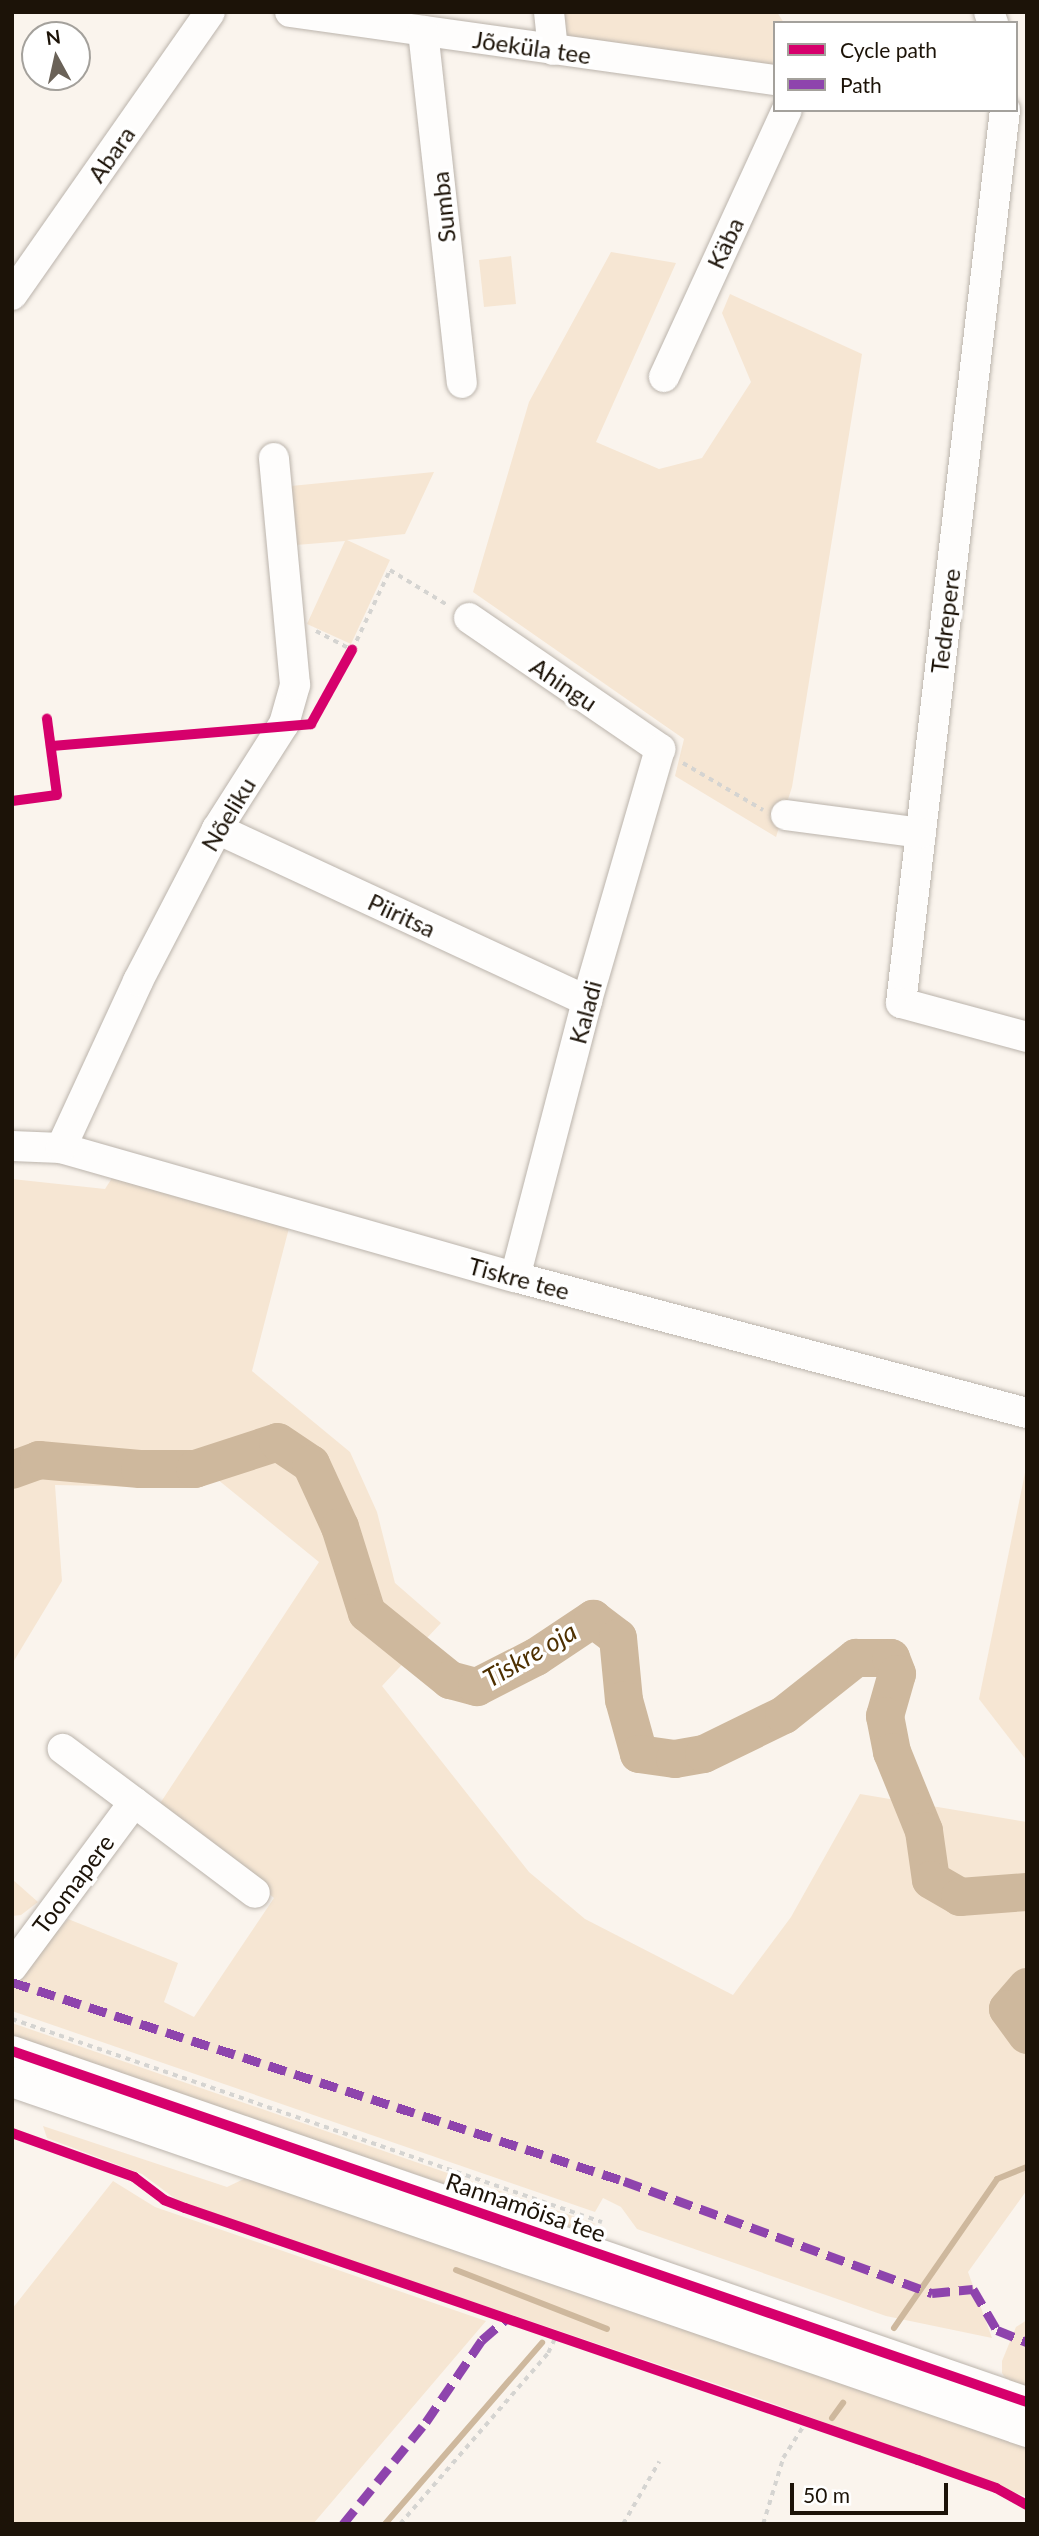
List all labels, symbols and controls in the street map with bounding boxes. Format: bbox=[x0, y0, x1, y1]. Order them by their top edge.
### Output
north arrow bbox=[21, 21, 91, 91]
legend bbox=[773, 21, 1018, 112]
text: N bbox=[44, 24, 62, 49]
street label: Jõeküla tee bbox=[471, 24, 593, 70]
text: Cycle path bbox=[840, 37, 937, 62]
text: Path bbox=[840, 72, 882, 97]
street label: Abara bbox=[81, 120, 141, 188]
street label: Sumba bbox=[425, 170, 461, 244]
street label: Käba bbox=[701, 213, 749, 273]
street label: Tedrepere bbox=[924, 567, 966, 675]
street label: Ahingu bbox=[525, 651, 603, 717]
street label: Nõeliku bbox=[195, 772, 261, 856]
street label: Piiritsa bbox=[364, 887, 440, 943]
street label: Kaladi bbox=[563, 977, 607, 1047]
street label: Tiskre tee bbox=[465, 1251, 573, 1305]
water label: Tiskre oja bbox=[478, 1616, 582, 1694]
street label: Toomapere bbox=[26, 1829, 120, 1939]
street label: Rannamõisa tee bbox=[442, 2166, 610, 2248]
scale bar bbox=[794, 2470, 951, 2514]
text: 50 m bbox=[803, 2482, 850, 2507]

